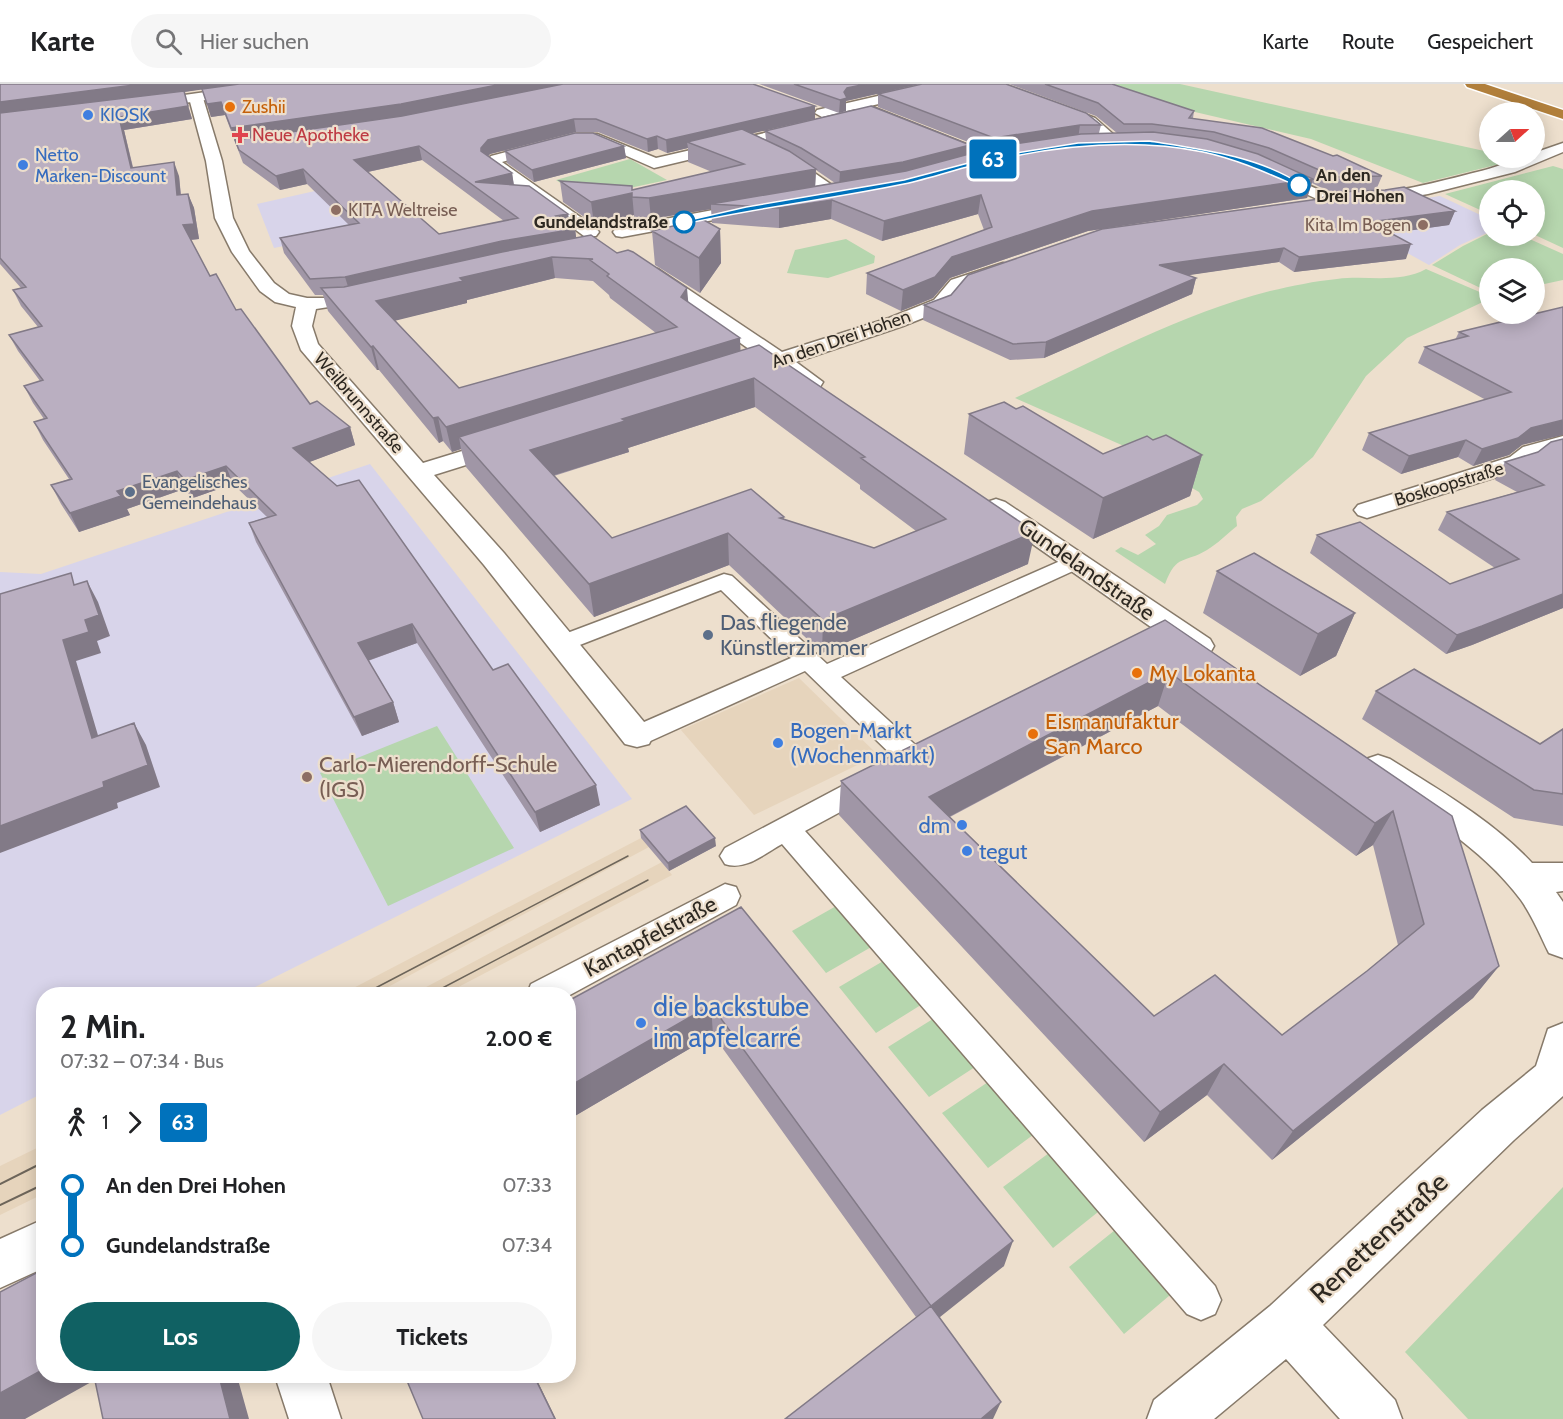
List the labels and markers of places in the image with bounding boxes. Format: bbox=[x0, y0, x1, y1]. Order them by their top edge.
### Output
place label: Zushii bbox=[242, 96, 286, 118]
marker: Zushii bbox=[223, 100, 237, 114]
place label: KIOSK bbox=[100, 104, 150, 126]
marker: KIOSK bbox=[81, 108, 95, 122]
place label: Neue Apotheke bbox=[252, 124, 369, 146]
marker: Neue Apotheke bbox=[233, 128, 247, 142]
place label: Netto Marken-Discount bbox=[35, 144, 166, 187]
marker: Netto Marken-Discount bbox=[16, 158, 30, 172]
place label: An den Drei Hohen bbox=[1316, 164, 1405, 207]
marker: An den Drei Hohen bbox=[1288, 174, 1310, 196]
place label: KITA Weltreise bbox=[348, 199, 457, 221]
marker: KITA Weltreise bbox=[329, 203, 343, 217]
place label: Gundelandstraße bbox=[534, 211, 668, 233]
marker: Gundelandstraße bbox=[673, 211, 695, 233]
place label: Kita Im Bogen bbox=[1305, 214, 1411, 236]
marker: Kita Im Bogen bbox=[1416, 218, 1430, 232]
place label: Evangelisches Gemeindehaus bbox=[142, 471, 257, 514]
marker: Evangelisches Gemeindehaus bbox=[123, 485, 137, 499]
place label: Das fliegende Künstlerzimmer bbox=[720, 609, 867, 661]
marker: Das fliegende Künstlerzimmer bbox=[701, 628, 715, 642]
place label: My Lokanta bbox=[1149, 660, 1256, 687]
marker: My Lokanta bbox=[1130, 666, 1144, 680]
place label: Eismanufaktur San Marco bbox=[1045, 708, 1179, 760]
place label: Bogen-Markt (Wochenmarkt) bbox=[790, 717, 935, 769]
marker: Eismanufaktur San Marco bbox=[1026, 727, 1040, 741]
marker: Bogen-Markt (Wochenmarkt) bbox=[771, 736, 785, 750]
place label: Carlo-Mierendorff-Schule (IGS) bbox=[319, 751, 557, 803]
marker: Carlo-Mierendorff-Schule (IGS) bbox=[300, 770, 314, 784]
place label: dm bbox=[918, 812, 950, 839]
marker: dm bbox=[955, 818, 969, 832]
place label: tegut bbox=[979, 838, 1028, 865]
marker: tegut bbox=[960, 844, 974, 858]
place label: die backstube im apfelcarré bbox=[653, 990, 809, 1054]
marker: die backstube im apfelcarré bbox=[634, 1016, 648, 1030]

